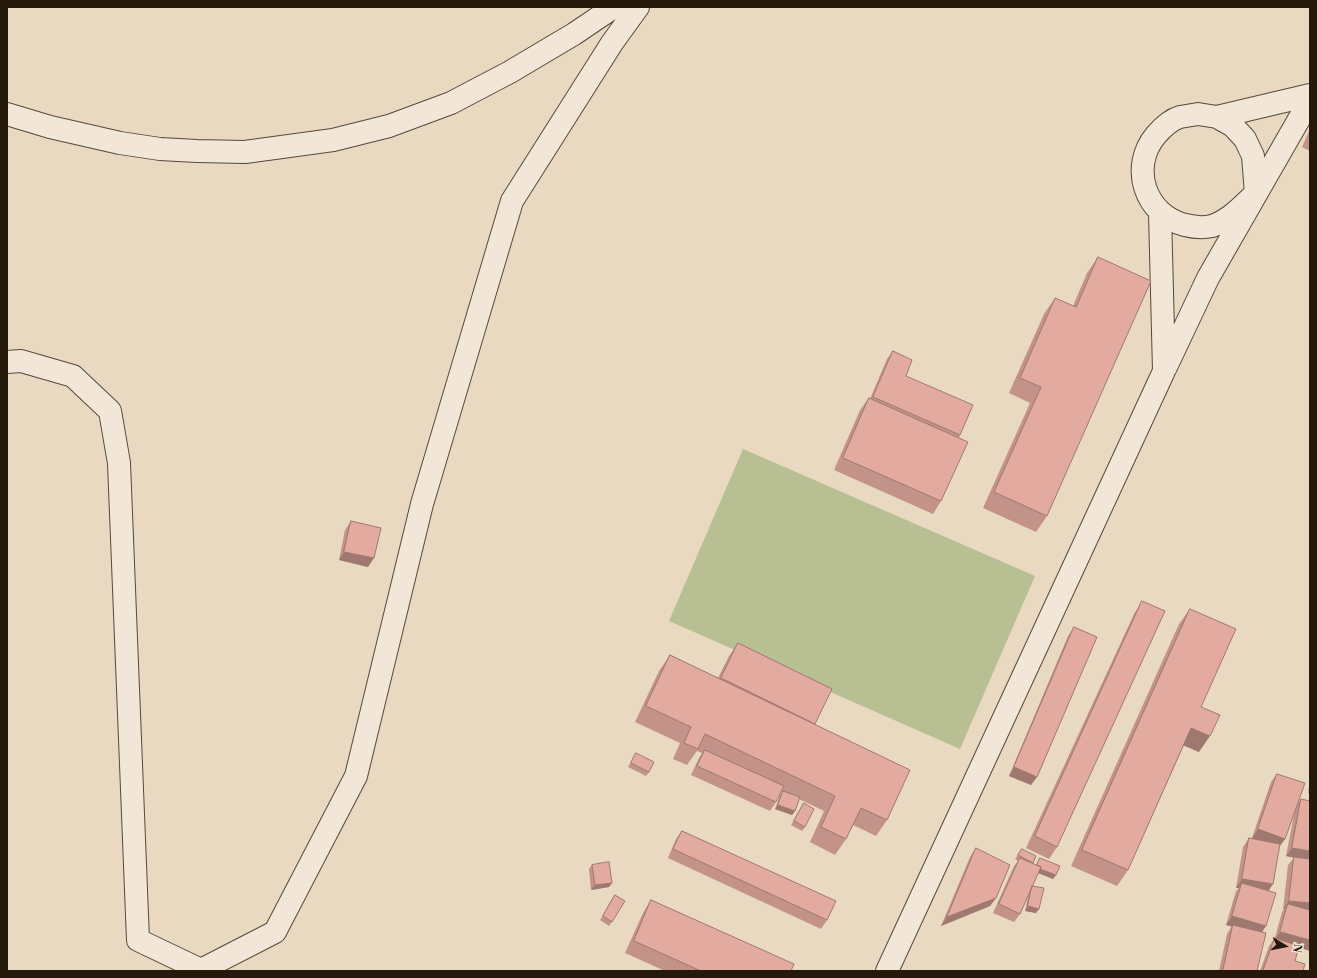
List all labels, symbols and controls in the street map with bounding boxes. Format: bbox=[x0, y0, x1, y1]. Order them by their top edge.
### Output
north arrow bbox=[1265, 926, 1305, 966]
text: N bbox=[1289, 943, 1304, 954]

